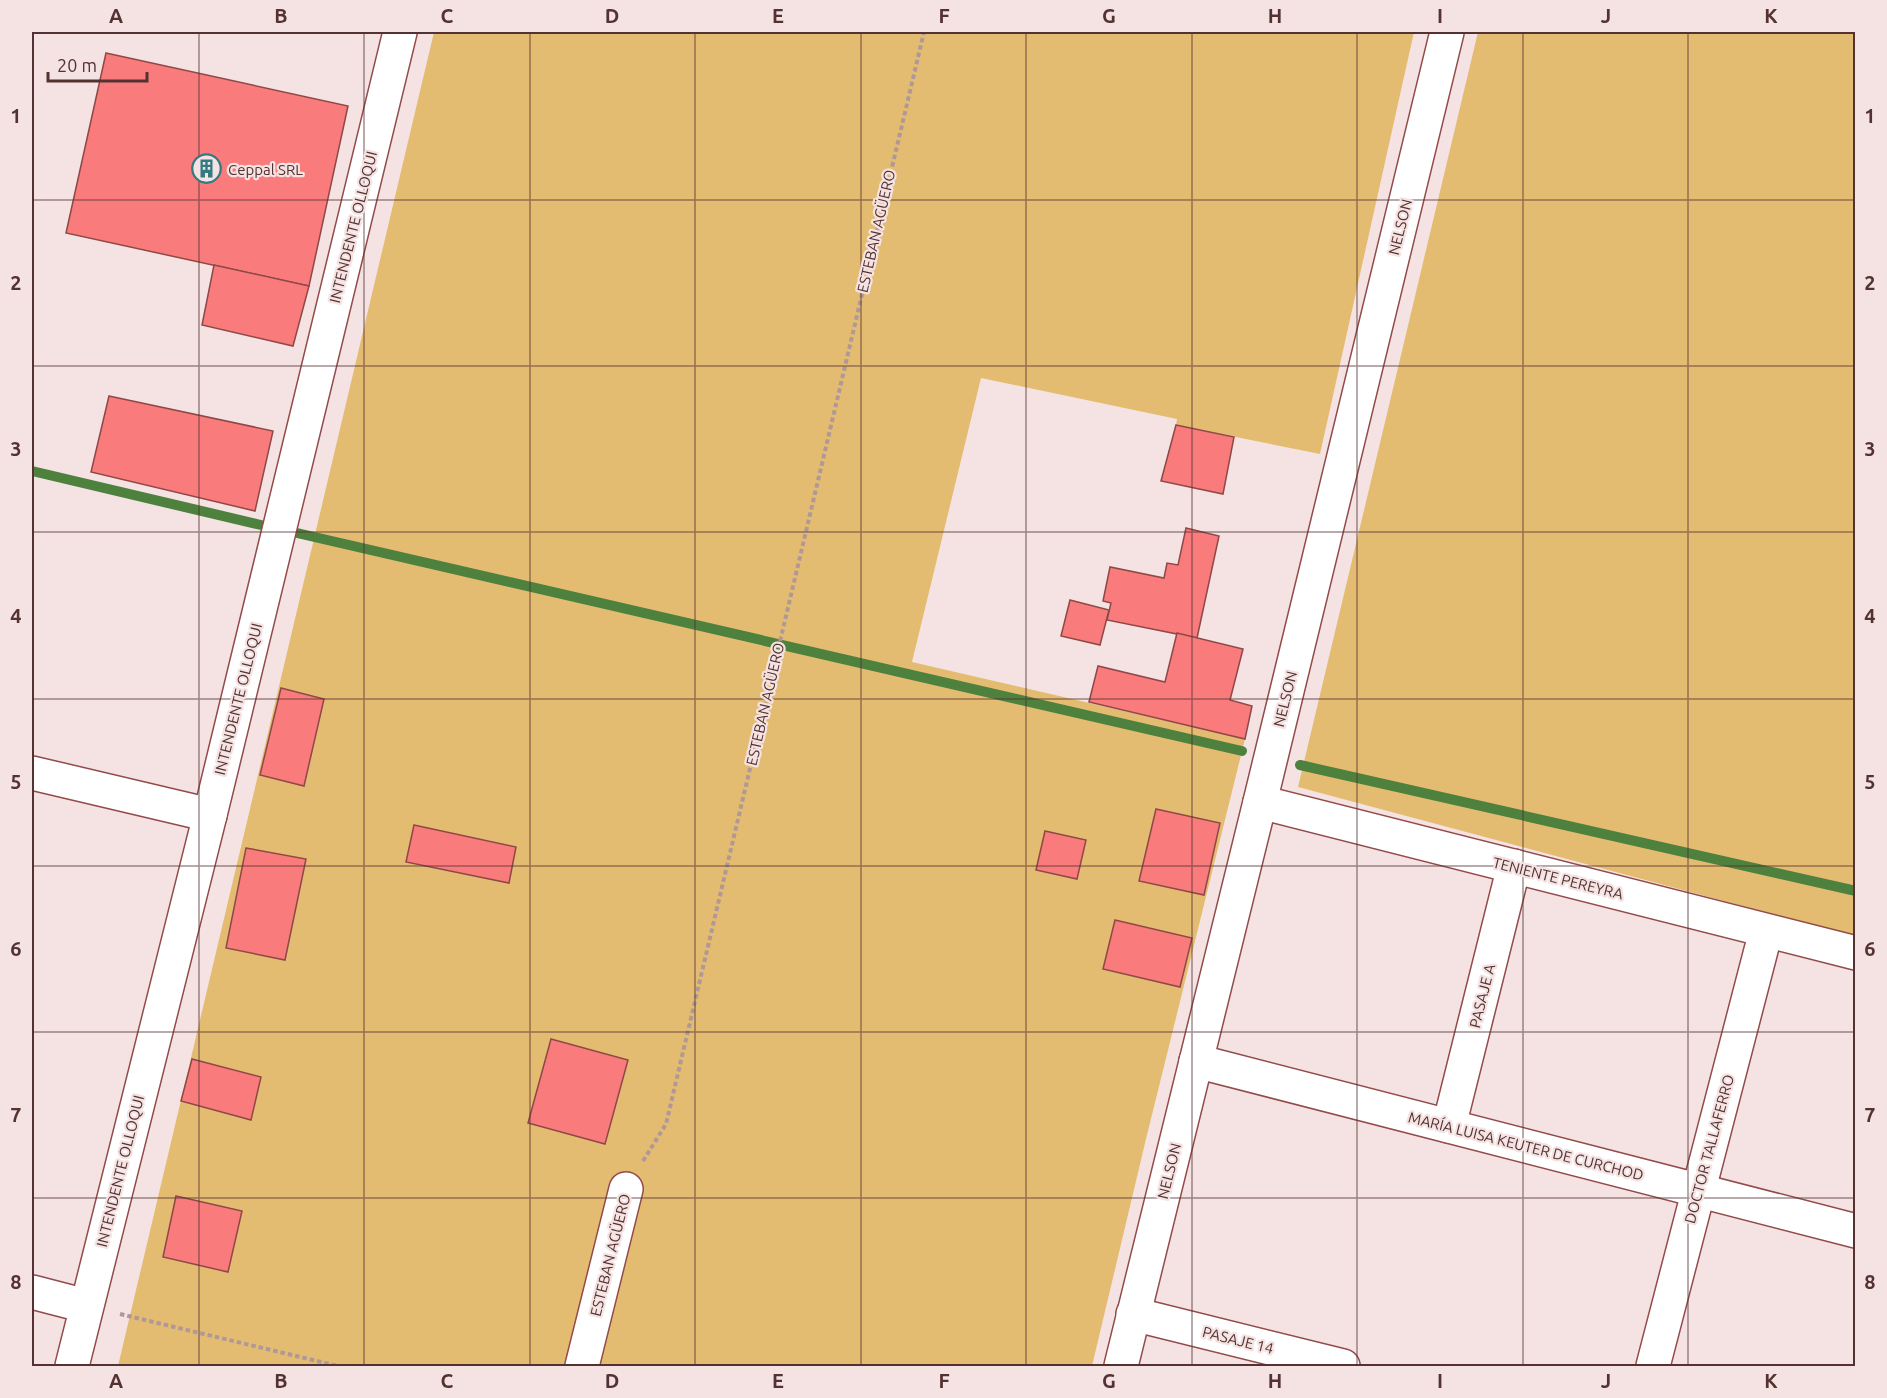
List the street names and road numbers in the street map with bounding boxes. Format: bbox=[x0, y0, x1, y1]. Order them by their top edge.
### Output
street label: INTENDENTE OLLOQUI bbox=[326, 149, 380, 305]
street label: ESTEBAN AGÜERO bbox=[854, 168, 898, 294]
street label: NELSON bbox=[1385, 197, 1415, 257]
street label: INTENDENTE OLLOQUI bbox=[211, 621, 265, 777]
street label: ESTEBAN AGÜERO bbox=[743, 641, 787, 767]
street label: NELSON bbox=[1270, 669, 1300, 729]
street label: TENIENTE PEREYRA bbox=[1491, 854, 1625, 903]
street label: PASAJE A bbox=[1466, 962, 1498, 1030]
street label: DOCTOR TALLAFERRO bbox=[1681, 1073, 1737, 1225]
street label: INTENDENTE OLLOQUI bbox=[93, 1093, 147, 1249]
street label: MARÍA LUISA KEUTER DE CURCHOD bbox=[1407, 1108, 1645, 1184]
street label: NELSON bbox=[1154, 1141, 1184, 1201]
street label: ESTEBAN AGÜERO bbox=[587, 1192, 633, 1318]
street label: PASAJE 14 bbox=[1201, 1323, 1275, 1357]

